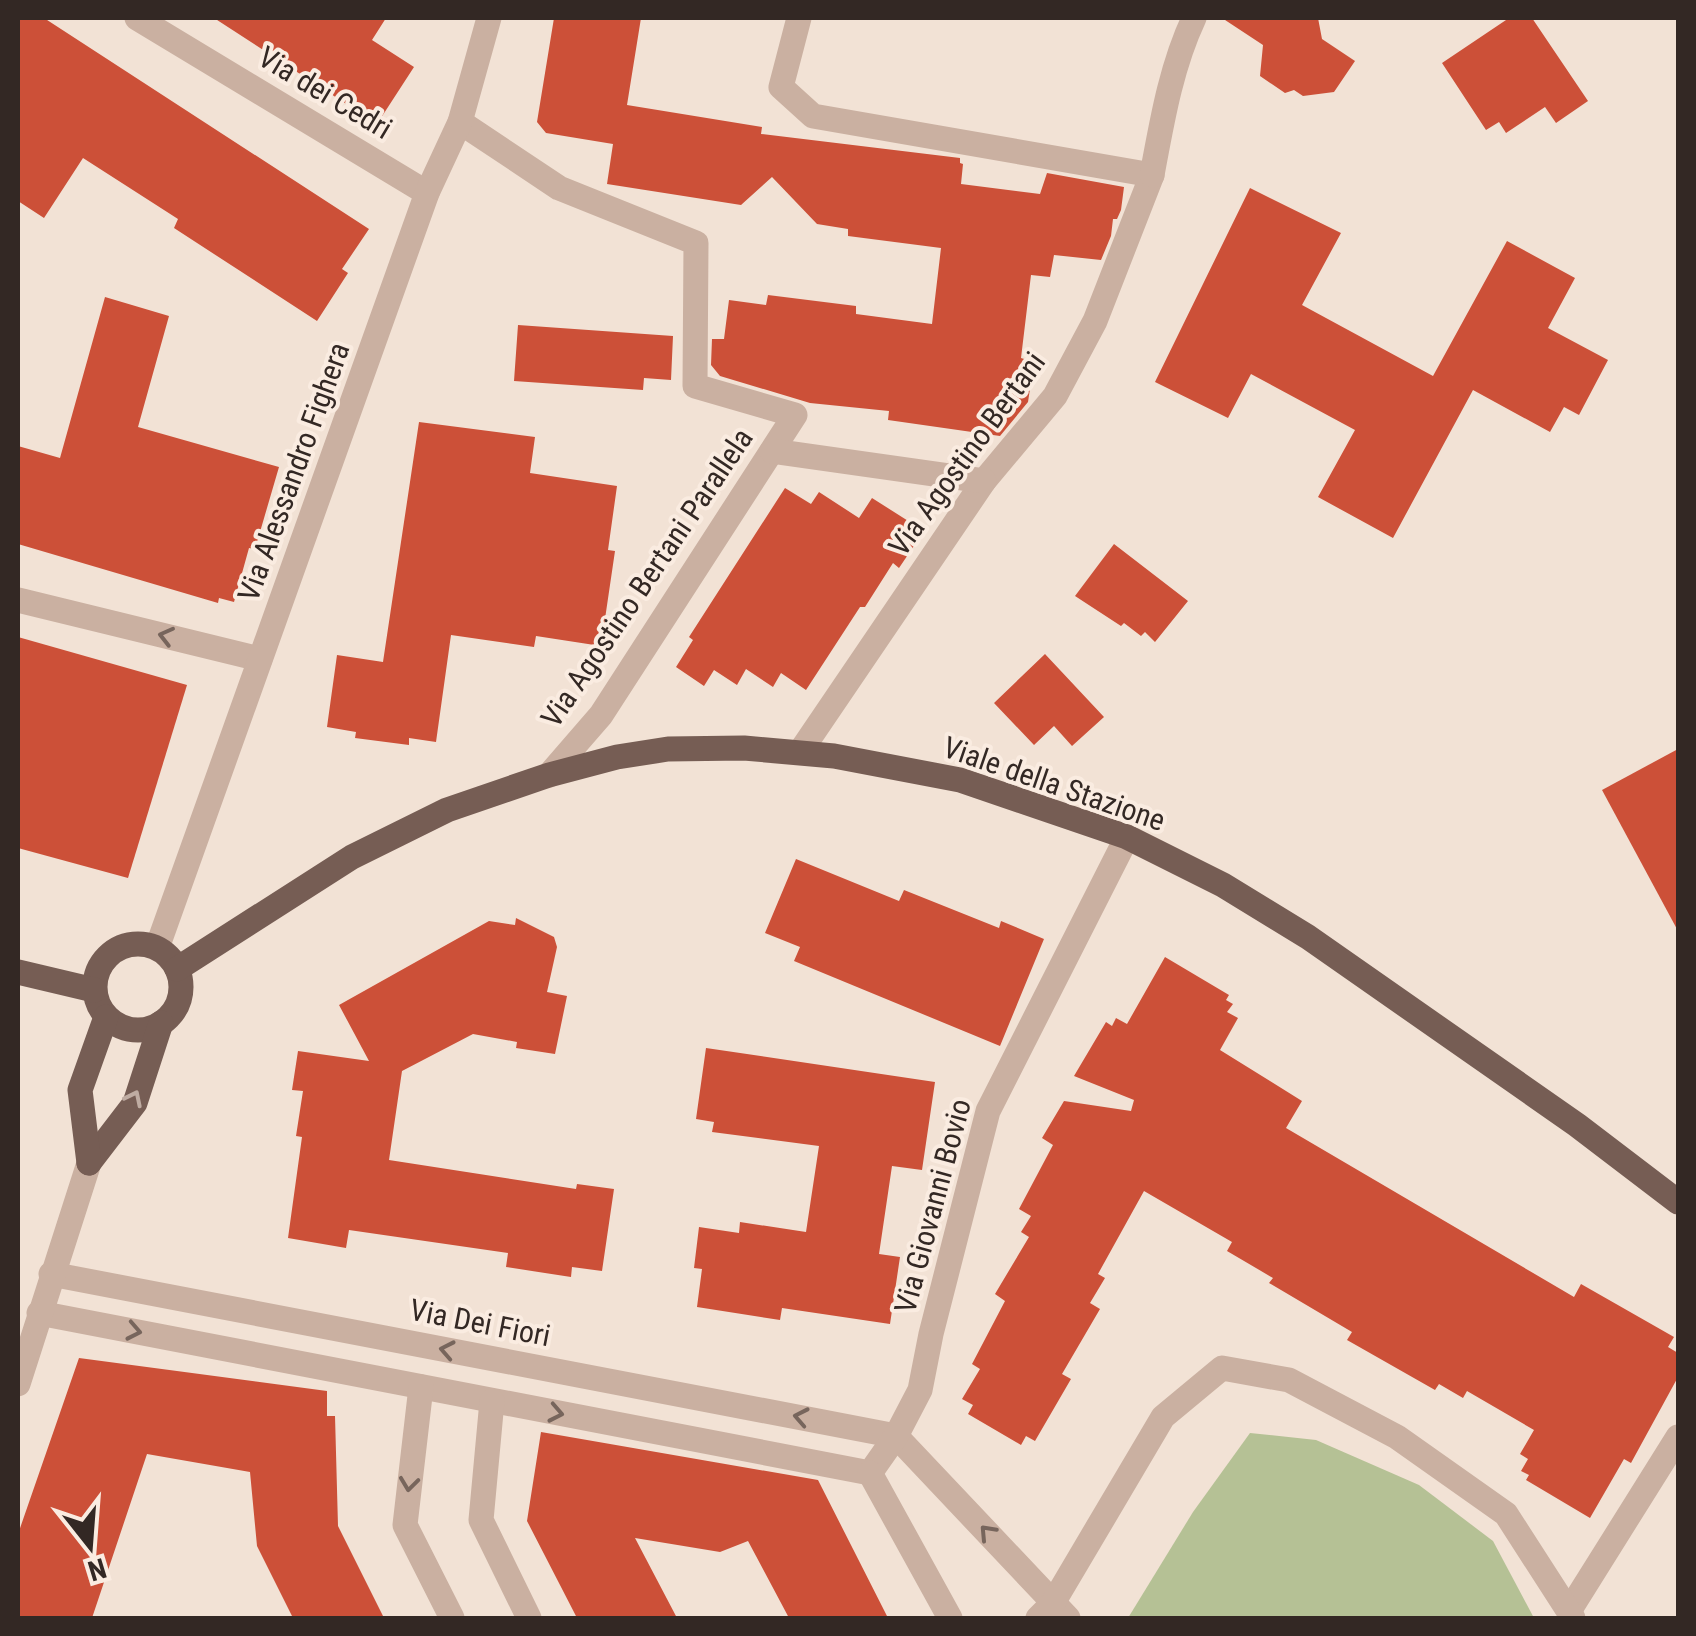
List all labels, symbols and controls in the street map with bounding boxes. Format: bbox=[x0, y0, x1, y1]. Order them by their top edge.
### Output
street label: Via dei Cedri bbox=[252, 39, 398, 146]
street label: Via Alessandro Fighera bbox=[230, 338, 357, 606]
street label: Via Agostino Bertani bbox=[881, 345, 1052, 562]
street label: Via Agostino Bertani Parallela bbox=[533, 422, 760, 734]
one-way arrow bbox=[158, 627, 175, 648]
street label: Viale della Stazione bbox=[939, 729, 1170, 838]
one-way arrow bbox=[122, 1090, 142, 1108]
street label: Via Giovanni Bovio bbox=[887, 1095, 978, 1317]
street label: Via Dei Fiori bbox=[407, 1292, 553, 1353]
one-way arrow bbox=[125, 1320, 142, 1341]
one-way arrow bbox=[439, 1340, 456, 1361]
one-way arrow bbox=[548, 1402, 565, 1423]
one-way arrow bbox=[792, 1408, 809, 1429]
one-way arrow bbox=[400, 1476, 421, 1493]
north arrow bbox=[40, 1496, 140, 1596]
one-way arrow bbox=[981, 1525, 999, 1543]
text: N bbox=[84, 1551, 110, 1588]

